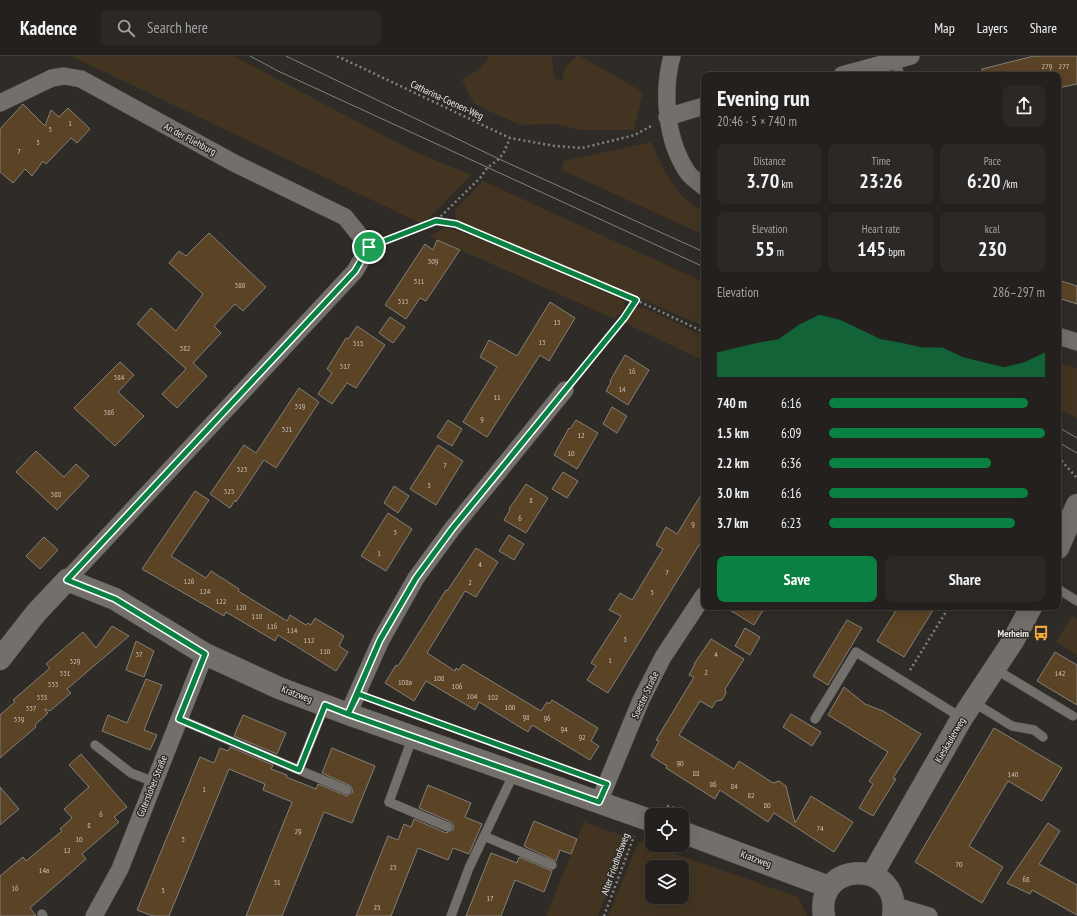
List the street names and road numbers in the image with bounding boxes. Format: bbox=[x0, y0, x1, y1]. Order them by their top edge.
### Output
street label: Catharina-Coenen-Weg bbox=[408, 77, 486, 123]
street label: An der Fliehburg bbox=[162, 120, 218, 158]
street label: Soester Straße bbox=[628, 669, 662, 721]
street label: Kratzweg bbox=[280, 682, 314, 706]
street label: Kieskaulerweg bbox=[932, 715, 968, 765]
street label: Gütersloher Straße bbox=[134, 753, 170, 819]
street label: Alter Friedhofsweg bbox=[598, 831, 632, 897]
street label: Kratzweg bbox=[739, 847, 773, 871]

